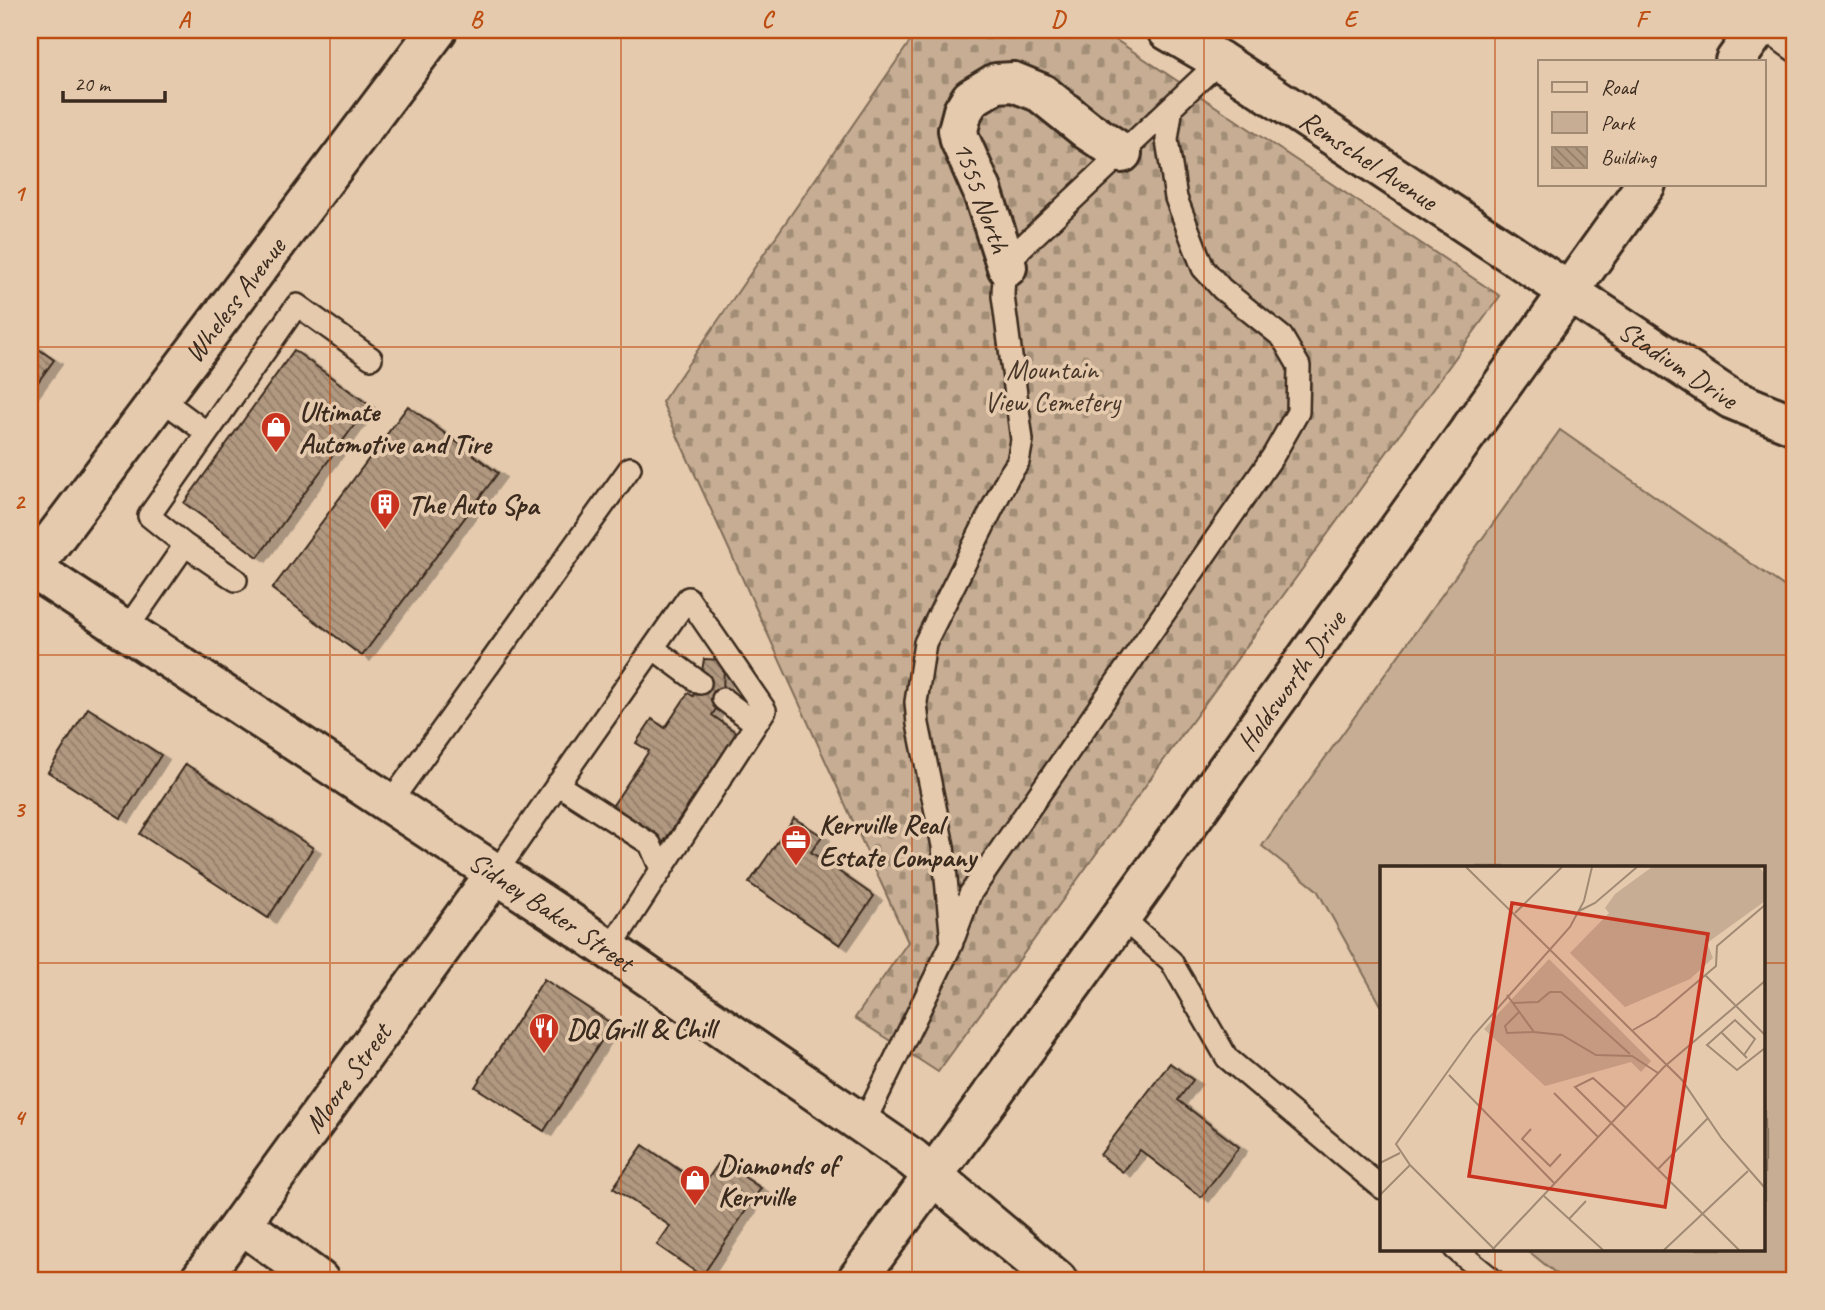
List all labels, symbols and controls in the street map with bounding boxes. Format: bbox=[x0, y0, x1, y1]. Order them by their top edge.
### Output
text: A bbox=[178, 5, 192, 34]
text: B bbox=[470, 5, 484, 34]
text: C bbox=[762, 5, 776, 34]
text: D bbox=[1051, 5, 1067, 34]
text: E bbox=[1344, 5, 1360, 34]
text: F bbox=[1636, 5, 1652, 34]
scale bar bbox=[63, 60, 164, 104]
legend bbox=[1538, 60, 1766, 186]
text: 20 m bbox=[74, 71, 112, 97]
text: Road bbox=[1601, 74, 1640, 100]
street label: Remschel Avenue bbox=[1294, 101, 1446, 219]
text: Park bbox=[1601, 110, 1636, 136]
street label: 1555 North bbox=[946, 137, 1018, 258]
text: Building bbox=[1601, 144, 1658, 170]
text: 1 bbox=[14, 179, 27, 208]
street label: Wheless Avenue bbox=[176, 229, 294, 369]
street label: Stadium Drive bbox=[1612, 312, 1746, 417]
park label: Mountain View Cemetery bbox=[984, 352, 1123, 419]
place label: Ultimate Automotive and Tire bbox=[299, 394, 494, 461]
shop icon: Ultimate Automotive and Tire bbox=[259, 410, 293, 454]
text: 2 bbox=[14, 487, 27, 516]
building icon: The Auto Spa bbox=[368, 487, 402, 531]
place label: The Auto Spa bbox=[408, 487, 541, 522]
street label: Holdsworth Drive bbox=[1228, 602, 1354, 757]
text: 3 bbox=[14, 795, 27, 824]
place label: Kerrville Real Estate Company bbox=[819, 807, 978, 874]
office icon: Kerrville Real Estate Company bbox=[779, 823, 813, 867]
street label: Sidney Baker Street bbox=[463, 843, 643, 981]
inset map bbox=[1380, 866, 1766, 1250]
restaurant icon: DQ Grill & Chill bbox=[527, 1011, 561, 1055]
place label: DQ Grill & Chill bbox=[567, 1011, 720, 1046]
street label: Moore Street bbox=[296, 1014, 400, 1139]
text: 4 bbox=[14, 1103, 27, 1132]
place label: Diamonds of Kerrville bbox=[718, 1147, 844, 1214]
shop icon: Diamonds of Kerrville bbox=[678, 1163, 712, 1207]

